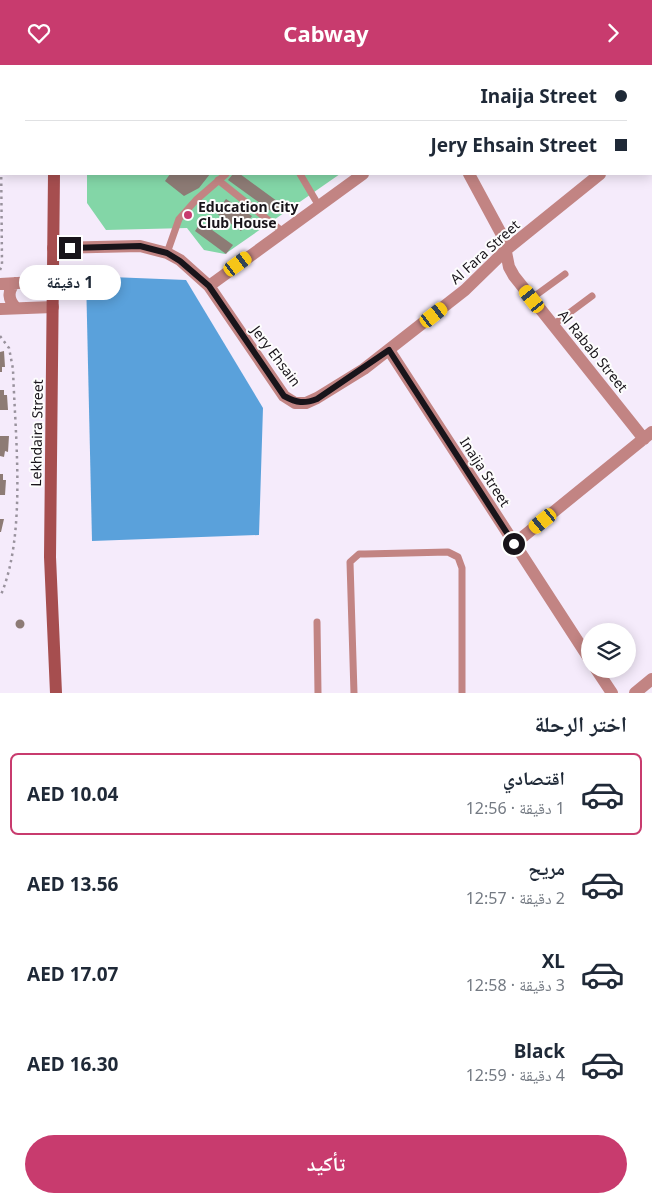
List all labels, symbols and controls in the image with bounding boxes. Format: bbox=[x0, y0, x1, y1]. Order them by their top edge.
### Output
text: Cabway bbox=[283, 18, 369, 48]
icon: heart bbox=[25, 19, 53, 47]
icon: forward bbox=[599, 19, 627, 47]
text: Inaija Street bbox=[480, 83, 597, 109]
text: Jery Ehsain Street bbox=[430, 132, 597, 158]
place label: Education City Club House bbox=[198, 197, 298, 232]
marker: Education City Club House bbox=[182, 209, 194, 221]
street label: Al Fara Street bbox=[446, 215, 523, 288]
route end bbox=[59, 237, 81, 259]
car bbox=[221, 249, 254, 279]
callout: 1 دقيقة bbox=[19, 265, 121, 301]
text: 1 دقيقة bbox=[47, 271, 93, 293]
car bbox=[516, 283, 547, 315]
car bbox=[417, 300, 450, 330]
street label: Al Rabab Street bbox=[554, 306, 632, 396]
street label: Jery Ehsain bbox=[246, 320, 306, 390]
street label: Lekhdaira Street bbox=[26, 379, 47, 487]
street label: Inaija Street bbox=[456, 433, 515, 510]
car bbox=[526, 506, 559, 536]
route start bbox=[503, 533, 525, 555]
map controls bbox=[581, 623, 636, 678]
button: layers bbox=[581, 623, 636, 678]
text: اختر الرحلة bbox=[535, 708, 627, 738]
text: اقتصادي bbox=[503, 765, 565, 791]
icon: car bbox=[580, 772, 625, 817]
text: AED 10.04 bbox=[27, 781, 118, 807]
text: 1 دقيقة · 12:56 bbox=[466, 797, 565, 819]
text: مريح bbox=[528, 855, 565, 881]
icon: car bbox=[580, 862, 625, 907]
text: AED 13.56 bbox=[27, 871, 118, 897]
text: 2 دقيقة · 12:57 bbox=[466, 887, 565, 909]
text: XL bbox=[542, 948, 565, 974]
icon: car bbox=[580, 952, 625, 997]
text: AED 17.07 bbox=[27, 961, 118, 987]
text: 3 دقيقة · 12:58 bbox=[466, 974, 565, 996]
text: Black bbox=[514, 1038, 565, 1064]
icon: car bbox=[580, 1042, 625, 1087]
text: AED 16.30 bbox=[27, 1051, 118, 1077]
text: 4 دقيقة · 12:59 bbox=[466, 1064, 565, 1086]
button: تأكيد bbox=[25, 1135, 627, 1193]

